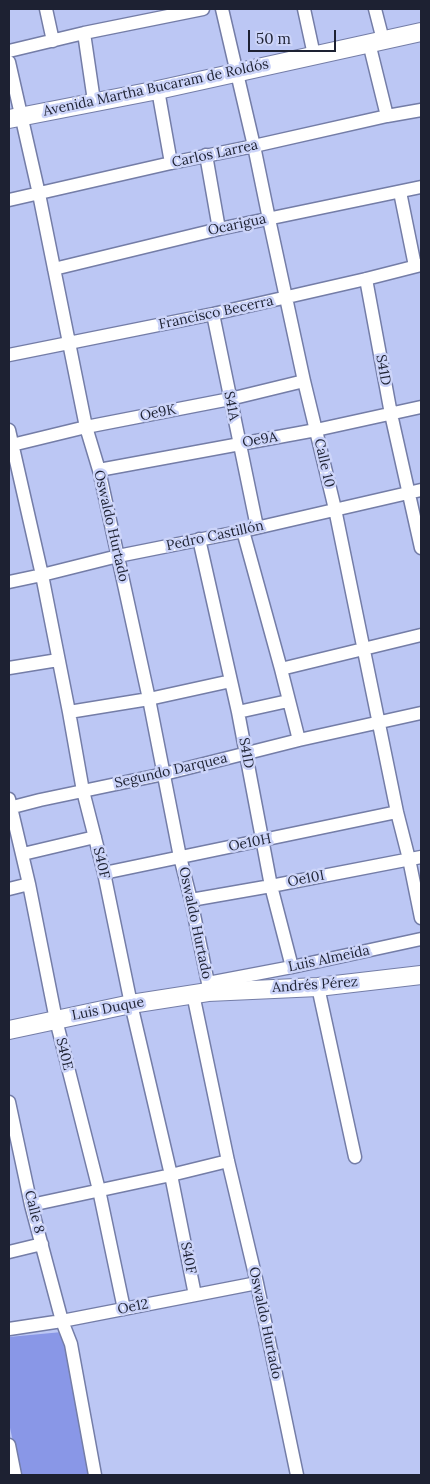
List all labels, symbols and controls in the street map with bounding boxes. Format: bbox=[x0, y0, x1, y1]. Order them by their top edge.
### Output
scale bar bbox=[250, 20, 338, 52]
text: 50 m bbox=[256, 29, 291, 48]
street label: Avenida Martha Bucaram de Roldós bbox=[42, 56, 270, 120]
street label: Carlos Larrea bbox=[170, 137, 260, 171]
street label: Ocarigua bbox=[206, 211, 268, 239]
street label: Francisco Becerra bbox=[157, 293, 275, 333]
street label: S41D bbox=[372, 353, 394, 387]
street label: S41A bbox=[220, 390, 242, 422]
street label: Oe9K bbox=[139, 401, 177, 425]
street label: Oe9A bbox=[241, 429, 279, 451]
street label: Calle 10 bbox=[310, 437, 338, 489]
street label: Oswaldo Hurtado bbox=[90, 468, 132, 584]
street label: Pedro Castillón bbox=[165, 517, 265, 555]
street label: S41D bbox=[235, 736, 257, 770]
street label: Segundo Darquea bbox=[113, 750, 229, 792]
street label: Oe10H bbox=[227, 831, 273, 855]
street label: S40F bbox=[89, 846, 113, 880]
street label: Oswaldo Hurtado bbox=[175, 865, 215, 981]
street label: Oe10I bbox=[286, 867, 326, 891]
street label: Luis Almeida bbox=[287, 942, 371, 976]
street label: Andrés Pérez bbox=[272, 974, 358, 996]
street label: Luis Duque bbox=[70, 994, 146, 1024]
street label: S40E bbox=[52, 1036, 76, 1072]
street label: Calle 8 bbox=[21, 1189, 47, 1235]
street label: S40F bbox=[177, 1241, 199, 1275]
street label: Oswaldo Hurtado bbox=[245, 1265, 285, 1381]
street label: Oe12 bbox=[116, 1296, 150, 1318]

